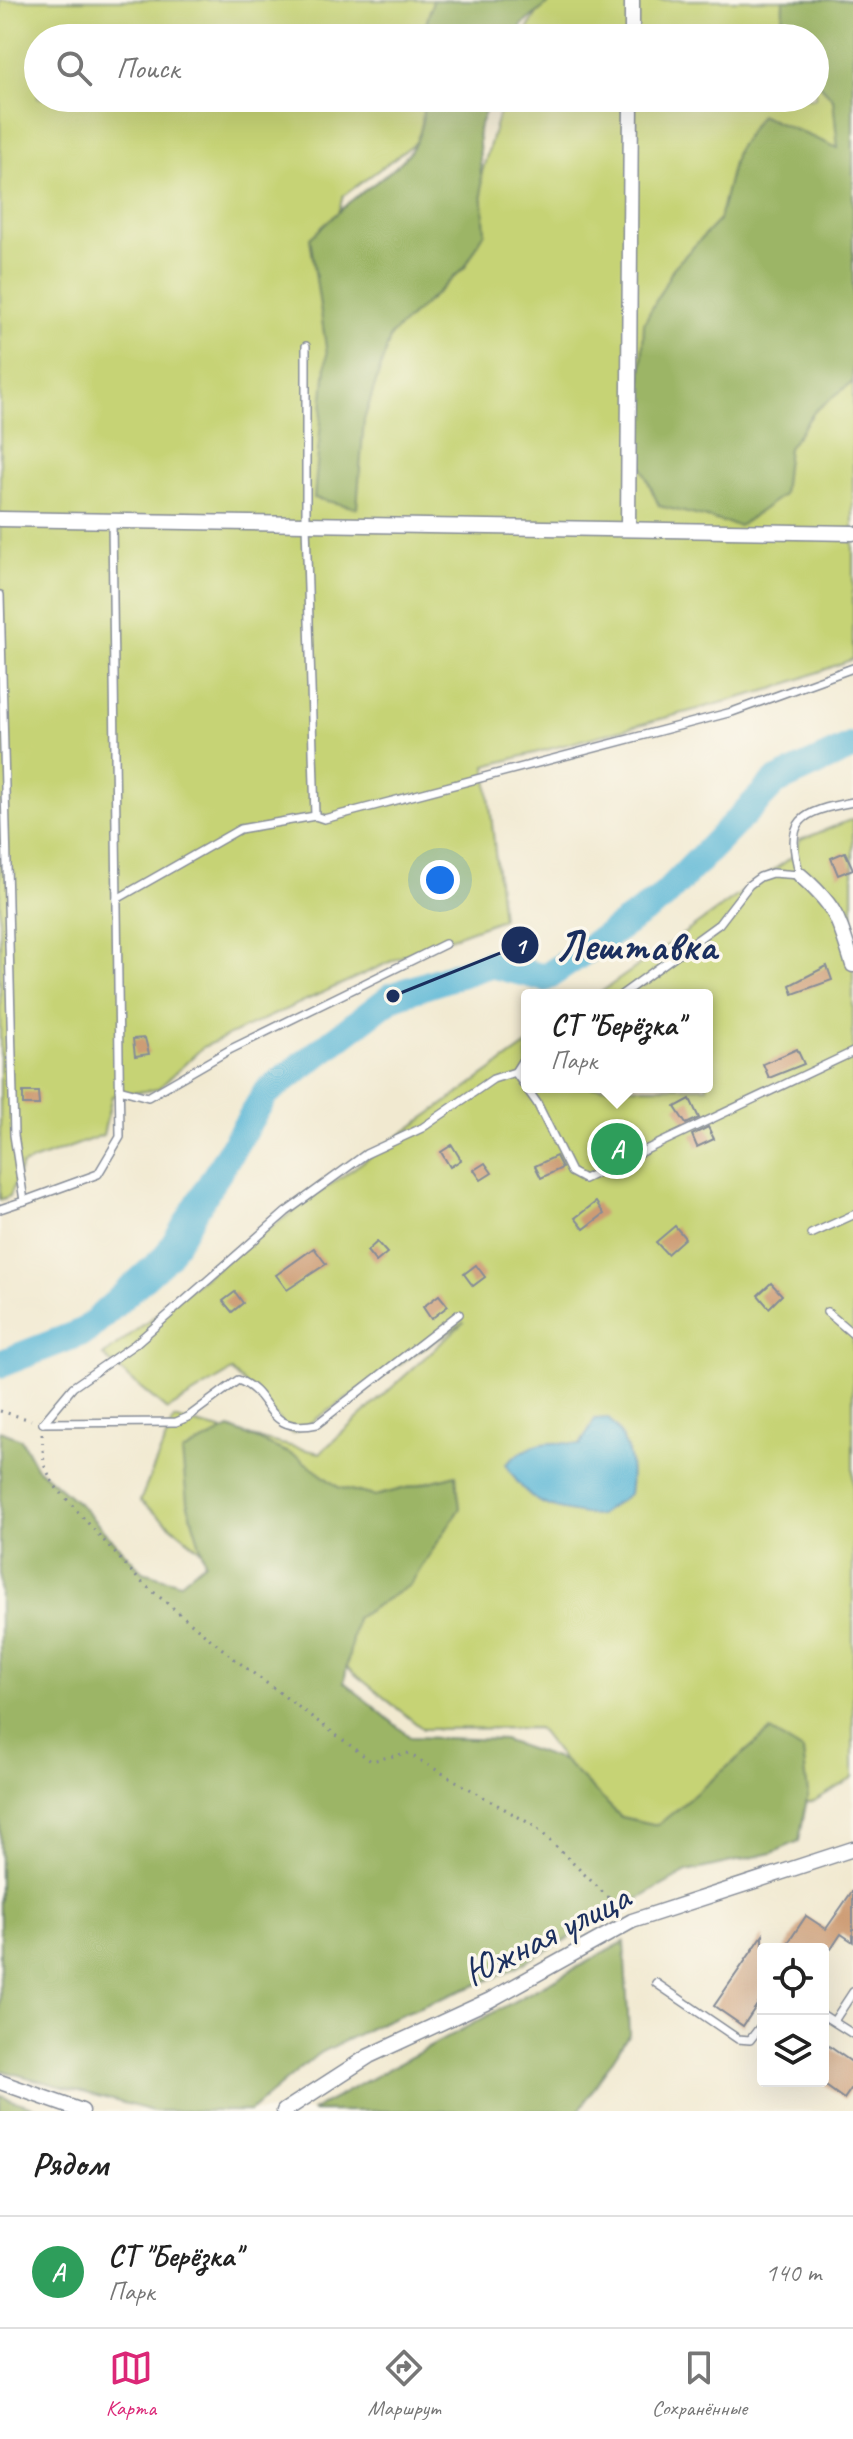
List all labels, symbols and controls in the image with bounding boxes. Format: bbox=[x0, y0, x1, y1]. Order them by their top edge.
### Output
search box bbox=[24, 24, 829, 112]
icon: search bbox=[52, 46, 96, 90]
text: Поиск bbox=[116, 49, 179, 87]
your location bbox=[420, 860, 460, 900]
callout: Лештавка bbox=[500, 912, 732, 978]
text: Лештавка bbox=[556, 920, 720, 973]
text: 1 bbox=[515, 931, 529, 961]
popup bbox=[521, 989, 713, 1093]
text: СТ "Берёзка" bbox=[551, 1006, 683, 1044]
text: Парк bbox=[551, 1044, 597, 1077]
pin: A bbox=[591, 1119, 643, 1179]
street label: Южная улица bbox=[455, 1870, 641, 1998]
map controls bbox=[757, 1943, 829, 2087]
button: locate bbox=[757, 1943, 829, 2015]
button: layers bbox=[757, 2015, 829, 2087]
text: Рядом bbox=[32, 2142, 108, 2185]
text: СТ "Берёзка" bbox=[108, 2237, 241, 2275]
text: A bbox=[51, 2256, 65, 2289]
text: 140 m bbox=[765, 2256, 821, 2289]
text: Парк bbox=[108, 2275, 154, 2308]
tab: Карта bbox=[106, 2346, 156, 2422]
tab: Маршрут bbox=[368, 2346, 440, 2422]
tab: Сохранённые bbox=[652, 2346, 747, 2422]

